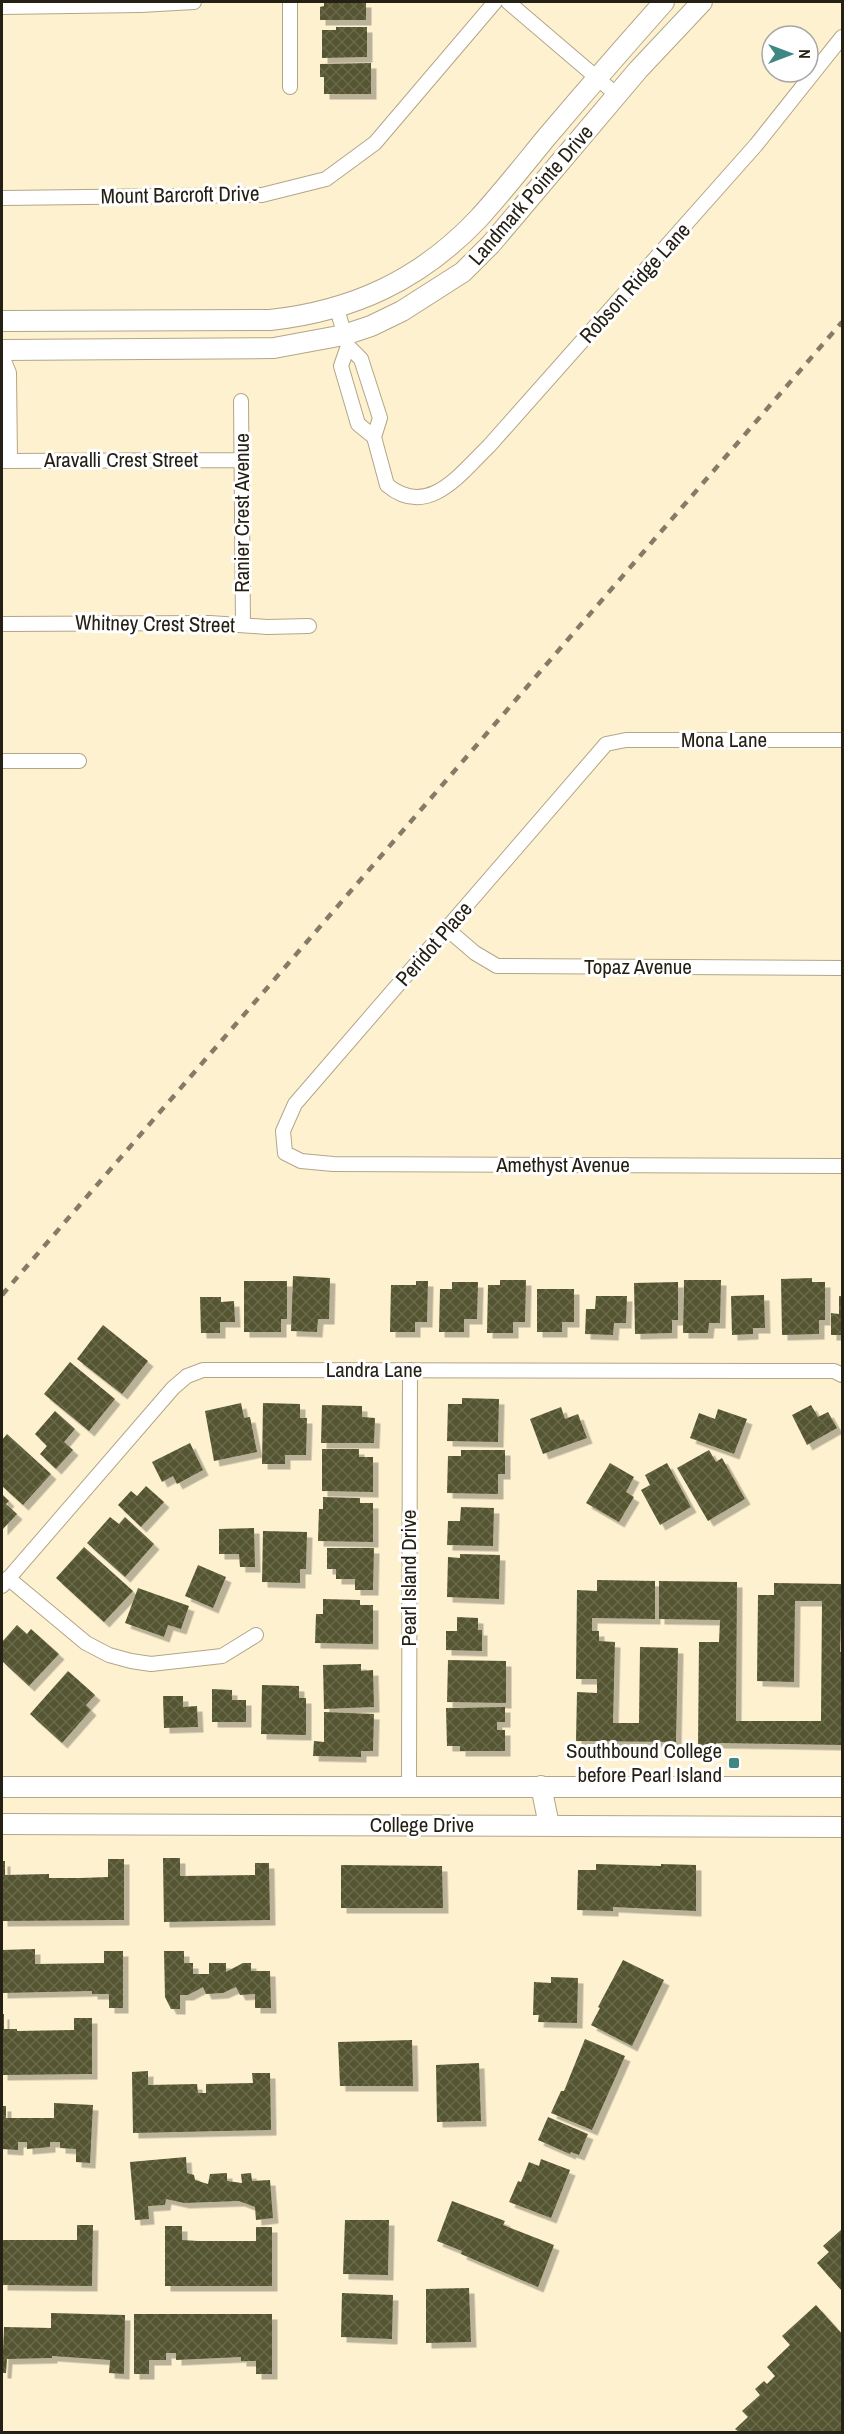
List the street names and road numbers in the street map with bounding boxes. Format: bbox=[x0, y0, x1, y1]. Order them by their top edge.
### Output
street label: Landmark Pointe Drive bbox=[462, 118, 600, 271]
street label: Mount Barcroft Drive bbox=[100, 179, 260, 210]
street label: Robson Ridge Lane bbox=[573, 216, 697, 349]
street label: Ranier Crest Avenue bbox=[227, 433, 256, 593]
street label: Aravalli Crest Street bbox=[43, 445, 198, 474]
street label: Whitney Crest Street bbox=[75, 608, 235, 639]
street label: Mona Lane bbox=[681, 725, 767, 754]
street label: Peridot Place bbox=[389, 895, 478, 992]
street label: Topaz Avenue bbox=[584, 952, 692, 981]
street label: Amethyst Avenue bbox=[495, 1150, 630, 1179]
street label: Landra Lane bbox=[326, 1355, 422, 1384]
street label: Pearl Island Drive bbox=[394, 1510, 423, 1646]
street label: College Drive bbox=[370, 1810, 474, 1839]

